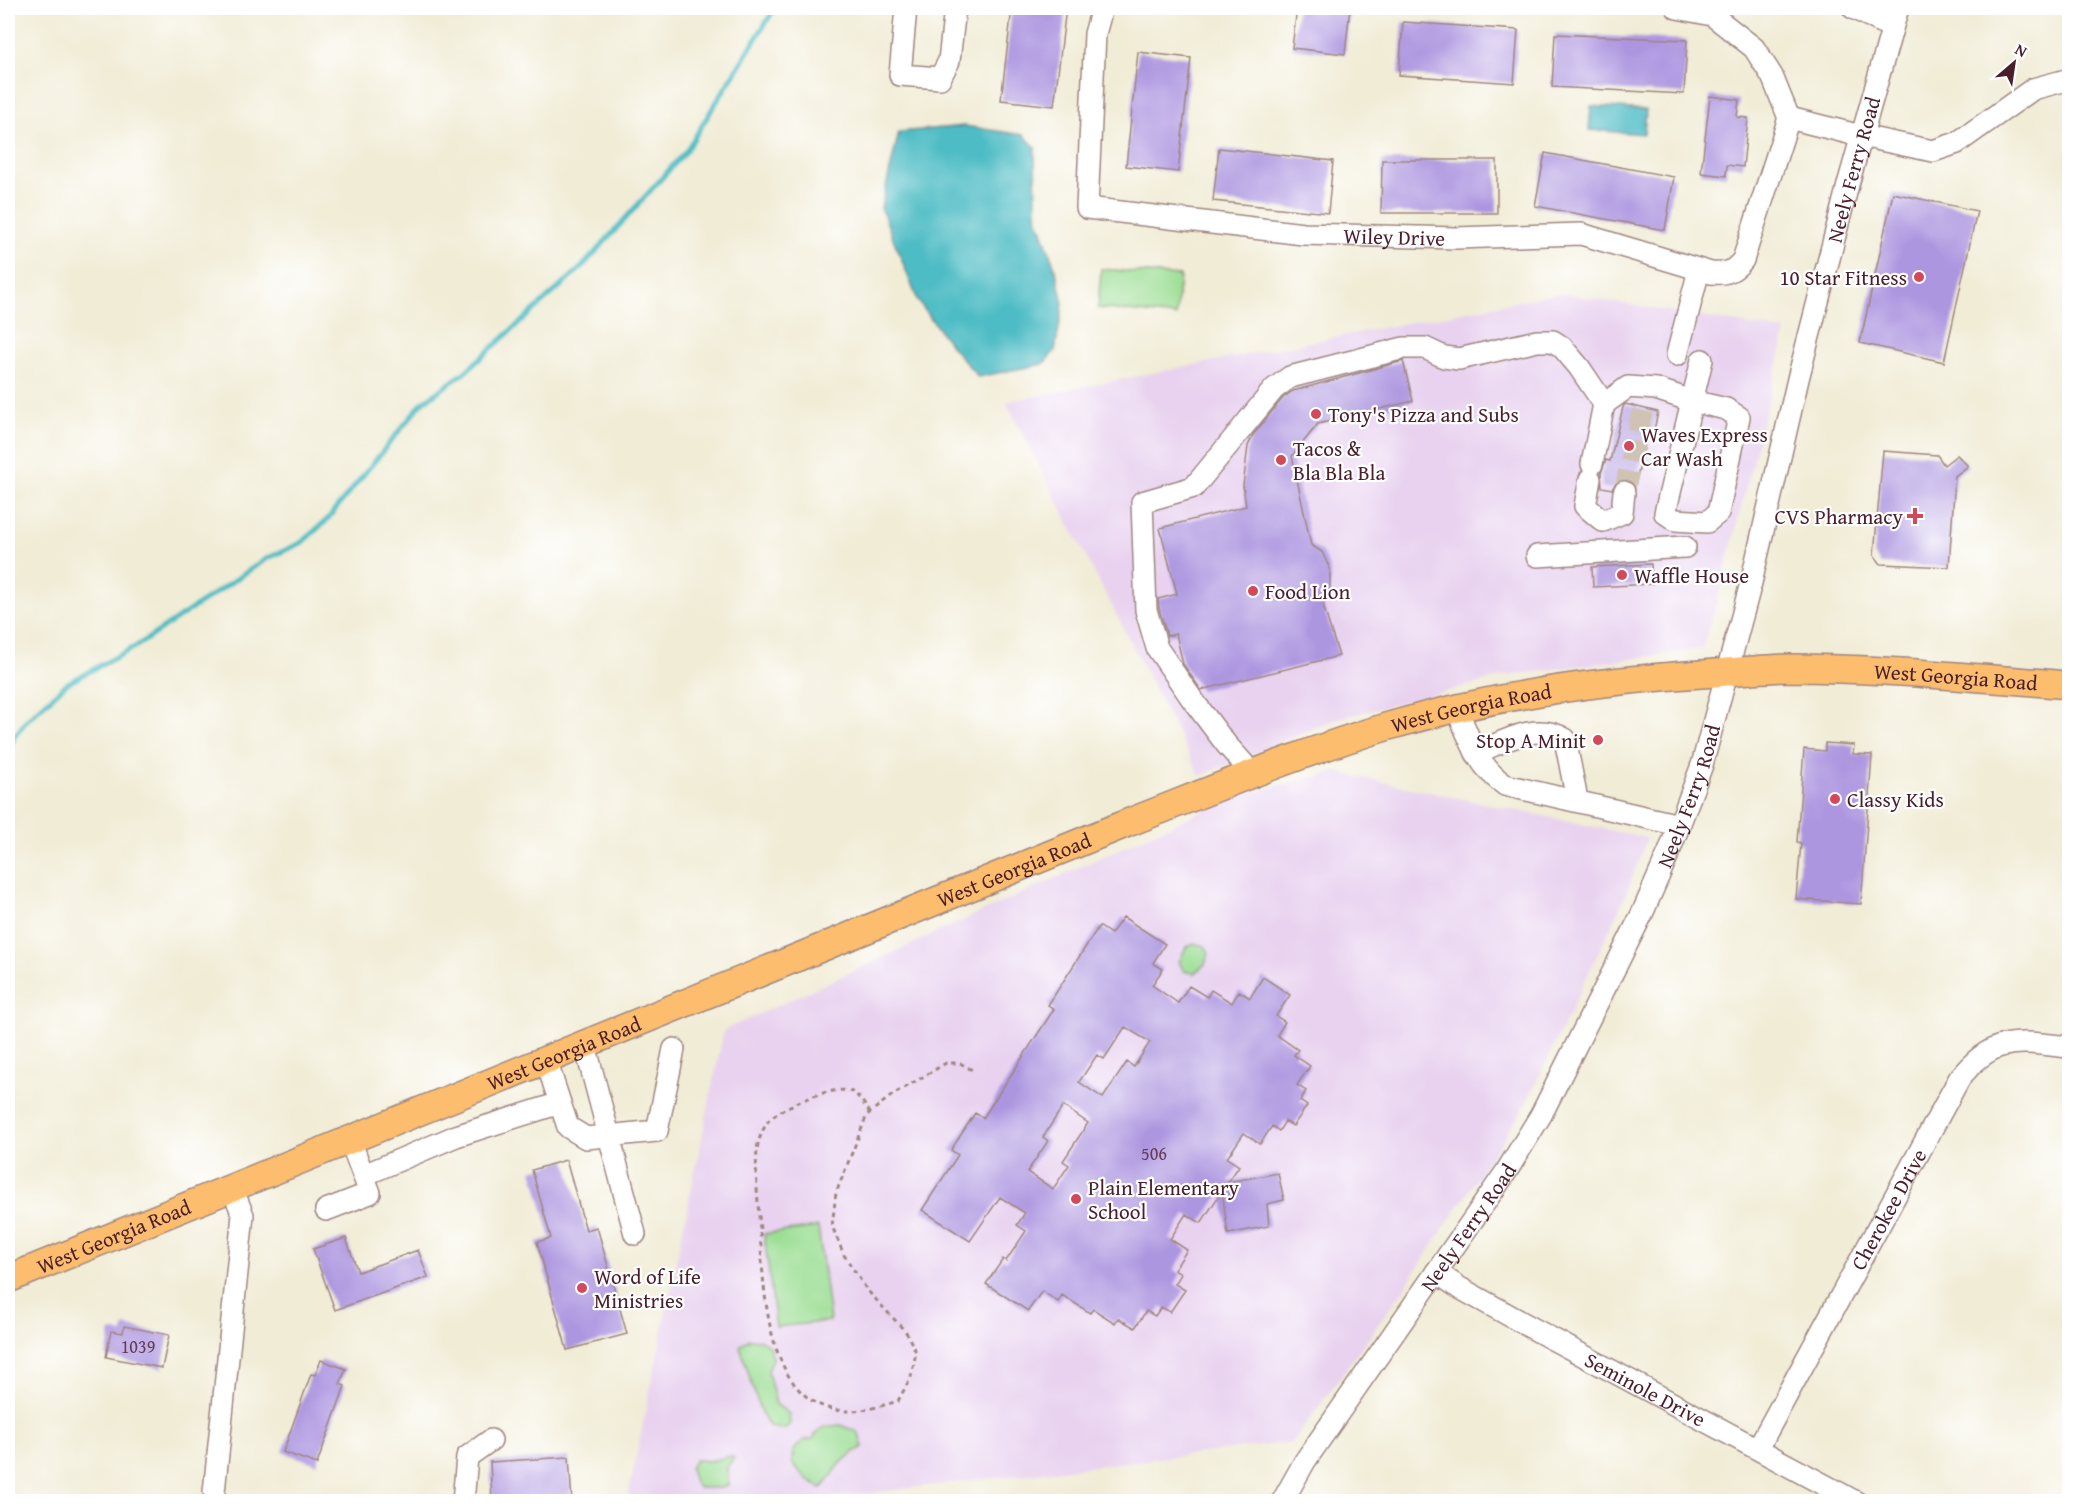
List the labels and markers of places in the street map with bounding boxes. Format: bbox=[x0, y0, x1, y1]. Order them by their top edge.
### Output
place label: 10 Star Fitness bbox=[1779, 262, 1907, 293]
marker: 10 Star Fitness bbox=[1912, 270, 1926, 284]
place label: Tony's Pizza and Subs bbox=[1328, 399, 1519, 430]
marker: Tony's Pizza and Subs bbox=[1309, 407, 1323, 421]
place label: Waves Express Car Wash bbox=[1641, 419, 1768, 474]
place label: Tacos & Bla Bla Bla bbox=[1293, 433, 1386, 488]
marker: Waves Express Car Wash bbox=[1622, 439, 1636, 453]
marker: Tacos & Bla Bla Bla bbox=[1274, 453, 1288, 467]
place label: CVS Pharmacy bbox=[1774, 501, 1904, 532]
marker: CVS Pharmacy bbox=[1908, 509, 1922, 523]
place label: Waffle House bbox=[1634, 560, 1749, 591]
marker: Waffle House bbox=[1615, 568, 1629, 582]
place label: Food Lion bbox=[1265, 576, 1351, 607]
marker: Food Lion bbox=[1246, 584, 1260, 598]
place label: Stop A Minit bbox=[1476, 725, 1587, 756]
marker: Stop A Minit bbox=[1591, 733, 1605, 747]
place label: Classy Kids bbox=[1847, 784, 1944, 815]
marker: Classy Kids bbox=[1828, 792, 1842, 806]
place label: Plain Elementary School bbox=[1088, 1172, 1240, 1227]
marker: Plain Elementary School bbox=[1069, 1192, 1083, 1206]
place label: Word of Life Ministries bbox=[594, 1261, 701, 1316]
marker: Word of Life Ministries bbox=[575, 1281, 589, 1295]

